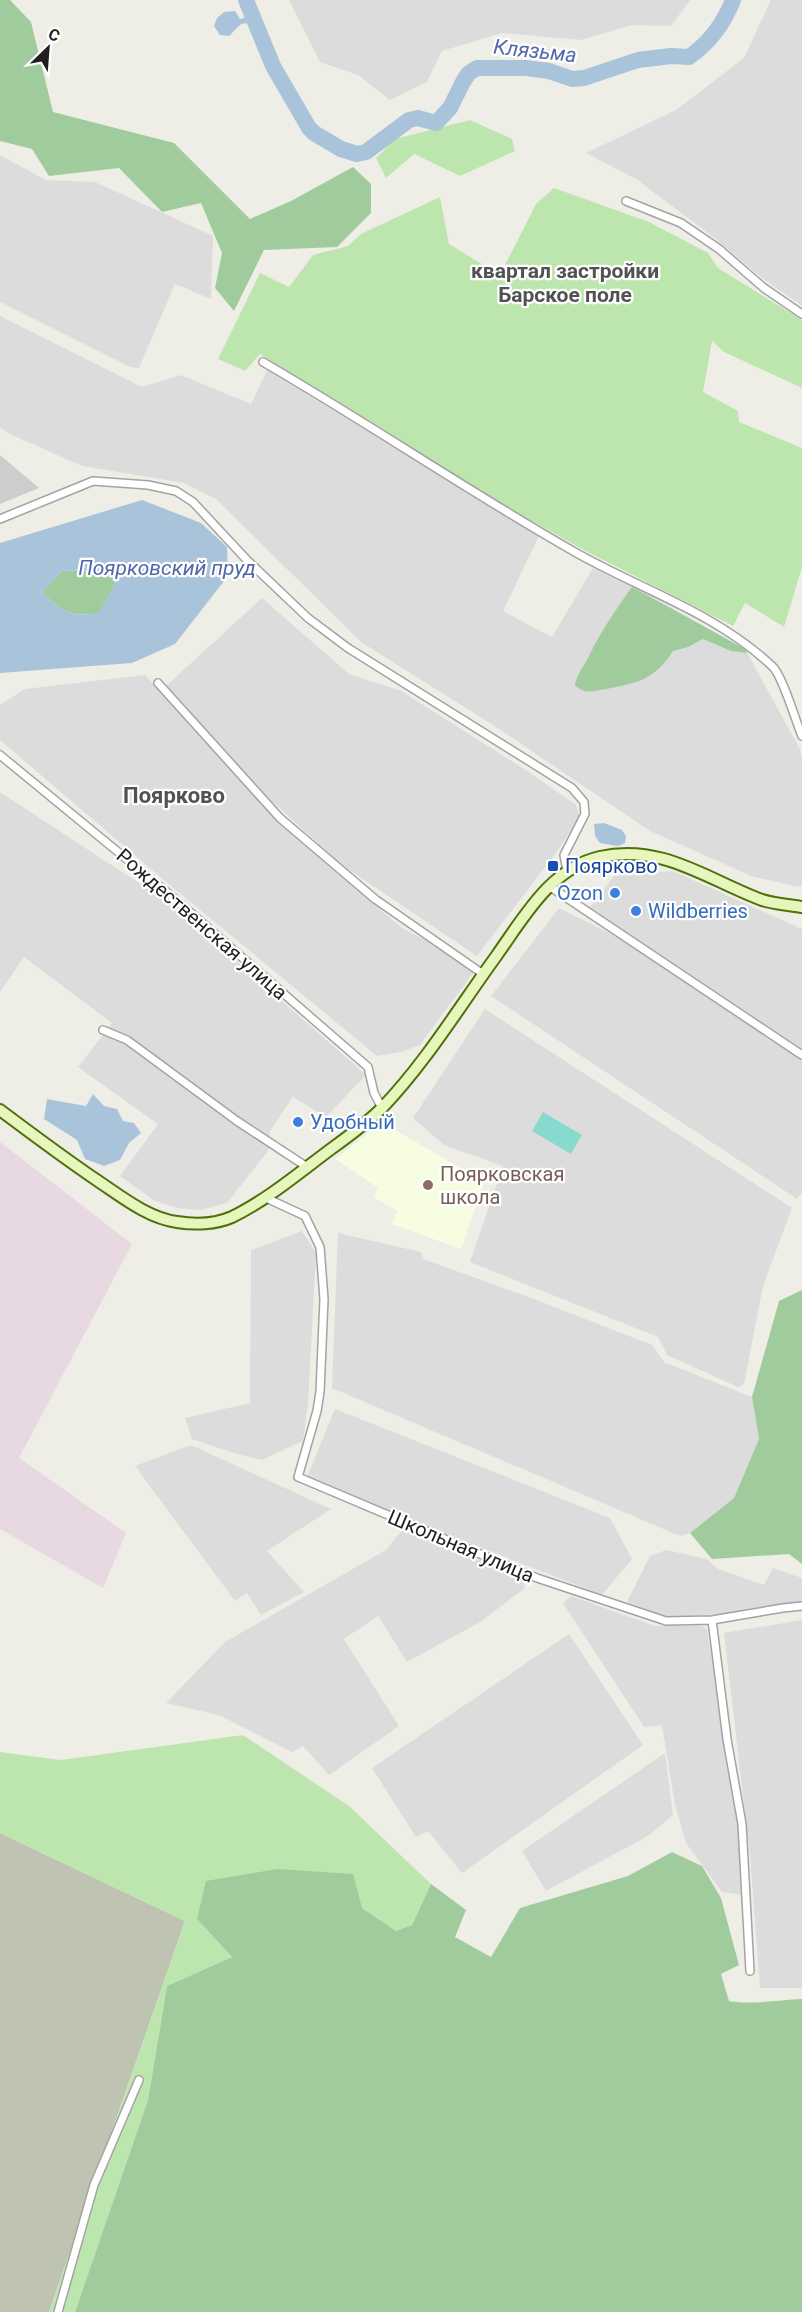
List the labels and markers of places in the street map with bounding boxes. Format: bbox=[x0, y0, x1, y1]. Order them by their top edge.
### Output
place label: Поярково bbox=[565, 854, 658, 878]
marker: Поярково bbox=[546, 859, 560, 873]
place label: Ozon bbox=[557, 881, 603, 905]
marker: Ozon bbox=[608, 886, 622, 900]
place label: Wildberries bbox=[648, 899, 748, 923]
marker: Wildberries bbox=[629, 904, 643, 918]
place label: Удобный bbox=[310, 1110, 395, 1134]
marker: Удобный bbox=[291, 1115, 305, 1129]
place label: Поярковская школа bbox=[440, 1162, 564, 1209]
marker: Поярковская школа bbox=[421, 1178, 435, 1192]

